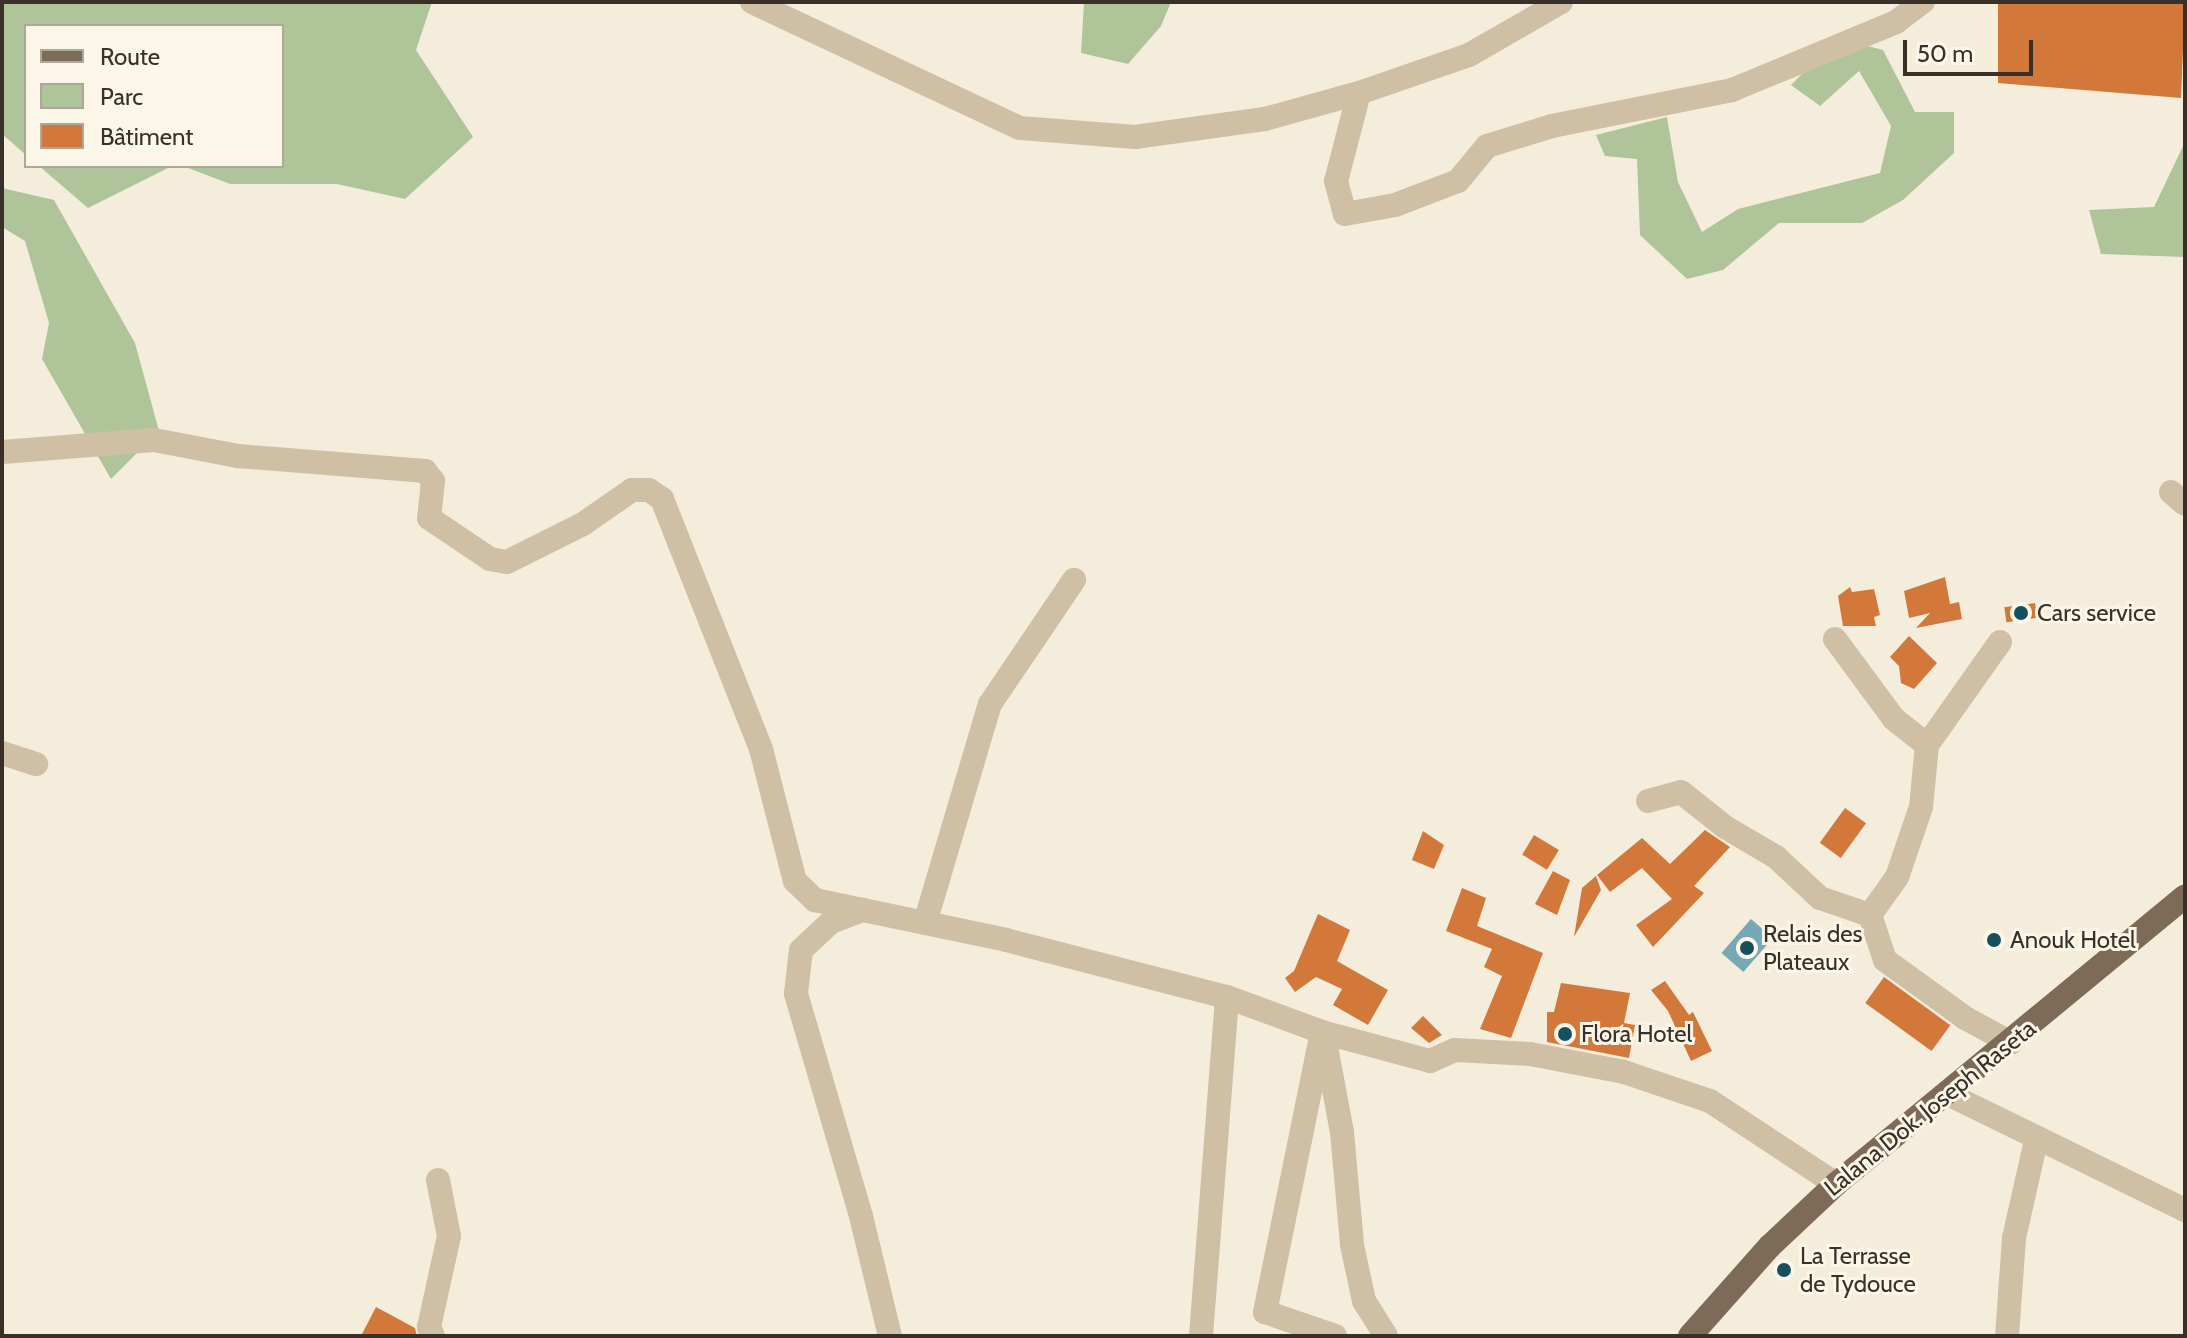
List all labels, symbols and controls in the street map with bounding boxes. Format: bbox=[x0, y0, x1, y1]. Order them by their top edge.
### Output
legend bbox=[24, 24, 284, 168]
scale bar bbox=[1907, 24, 2037, 74]
text: 50 m bbox=[1917, 39, 1973, 68]
text: Route bbox=[100, 42, 160, 71]
text: Parc bbox=[100, 82, 143, 111]
text: Bâtiment bbox=[100, 122, 193, 151]
place label: Cars service bbox=[2037, 599, 2156, 627]
marker: Cars service bbox=[2012, 604, 2030, 622]
place label: Relais des Plateaux bbox=[1763, 920, 1862, 976]
place label: Anouk Hotel bbox=[2010, 926, 2136, 954]
marker: Anouk Hotel bbox=[1985, 931, 2003, 949]
marker: Relais des Plateaux bbox=[1738, 939, 1756, 957]
street label: Lalana Dok. Joseph Raseta bbox=[1819, 1014, 2041, 1202]
place label: Flora Hotel bbox=[1581, 1020, 1692, 1048]
marker: Flora Hotel bbox=[1556, 1025, 1574, 1043]
place label: La Terrasse de Tydouce bbox=[1800, 1242, 1916, 1298]
marker: La Terrasse de Tydouce bbox=[1775, 1261, 1793, 1279]

